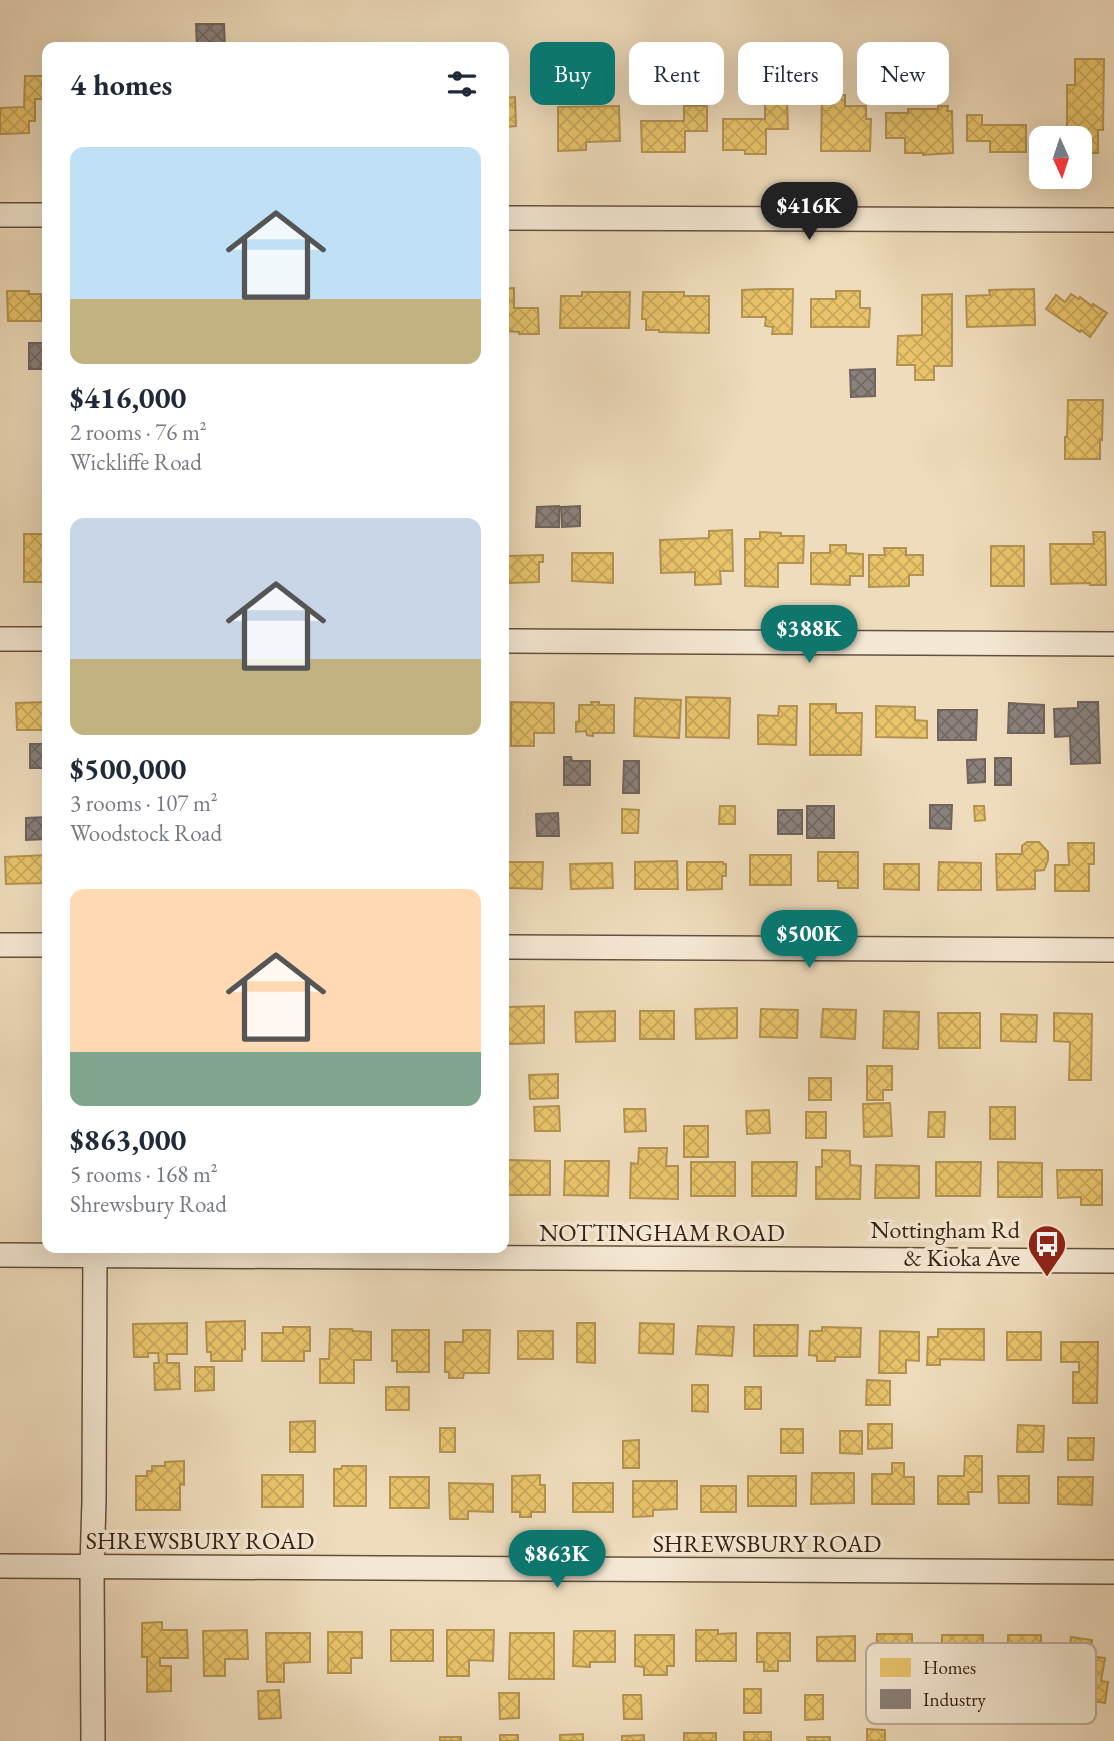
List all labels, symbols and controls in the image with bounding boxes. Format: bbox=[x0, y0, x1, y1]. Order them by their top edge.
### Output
chip: Buy bbox=[530, 42, 615, 105]
chip: Rent bbox=[629, 42, 724, 105]
chip: Filters bbox=[738, 42, 843, 105]
chip: New bbox=[857, 42, 949, 105]
text: 4 homes bbox=[70, 65, 172, 104]
icon: filters bbox=[443, 65, 481, 103]
north arrow bbox=[1029, 126, 1092, 189]
map controls bbox=[1029, 126, 1092, 189]
pin: $416K bbox=[760, 182, 858, 242]
text: $416K bbox=[777, 190, 841, 220]
icon: home bbox=[213, 192, 339, 318]
text: $416,000 bbox=[70, 378, 186, 417]
text: 2 rooms · 76 m² bbox=[70, 417, 207, 447]
text: Wickliffe Road bbox=[70, 447, 202, 477]
icon: home bbox=[213, 563, 339, 689]
pin: $388K bbox=[760, 606, 858, 665]
text: $388K bbox=[777, 613, 841, 643]
text: $500,000 bbox=[70, 749, 186, 788]
text: 3 rooms · 107 m² bbox=[70, 788, 218, 818]
text: Woodstock Road bbox=[70, 818, 222, 848]
pin: $500K bbox=[760, 911, 858, 970]
text: $500K bbox=[777, 918, 841, 948]
icon: home bbox=[213, 934, 339, 1060]
text: $863,000 bbox=[70, 1120, 186, 1159]
text: 5 rooms · 168 m² bbox=[70, 1159, 218, 1189]
text: Shrewsbury Road bbox=[70, 1189, 227, 1219]
place label: Nottingham Rd & Kioka Ave bbox=[870, 1214, 1021, 1273]
street label: NOTTINGHAM ROAD bbox=[539, 1217, 785, 1248]
bus stop icon: Nottingham Rd & Kioka Ave bbox=[1026, 1223, 1068, 1278]
street label: SHREWSBURY ROAD bbox=[86, 1525, 314, 1556]
street label: SHREWSBURY ROAD bbox=[653, 1528, 881, 1559]
pin: $863K bbox=[508, 1530, 606, 1590]
text: $863K bbox=[525, 1538, 589, 1568]
legend bbox=[866, 1643, 1096, 1724]
text: Homes bbox=[923, 1655, 976, 1680]
text: Industry bbox=[923, 1687, 987, 1712]

